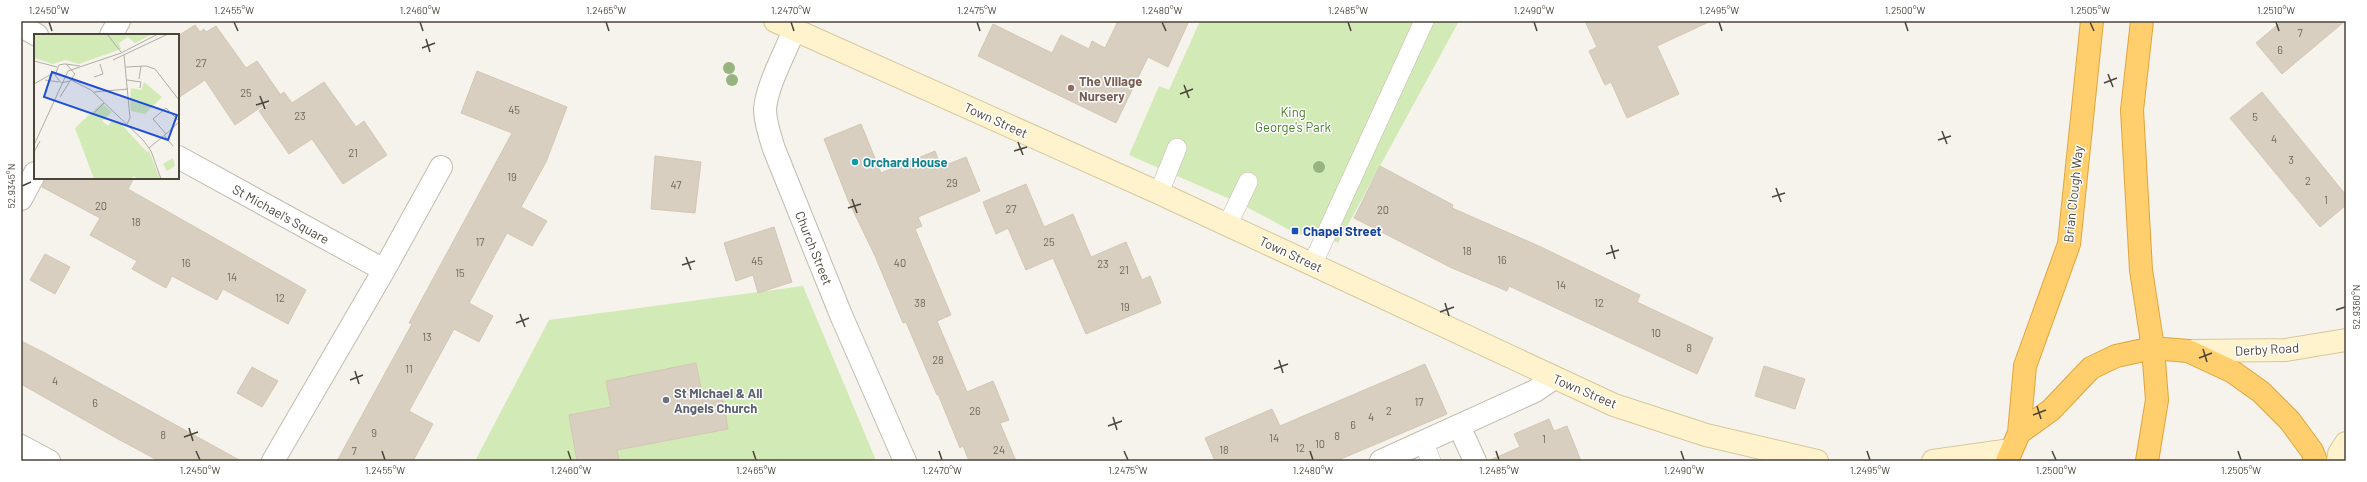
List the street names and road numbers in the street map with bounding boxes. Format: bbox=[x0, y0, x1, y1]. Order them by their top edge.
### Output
street label: Town Street bbox=[962, 99, 1030, 141]
street label: Brian Clough Way bbox=[2060, 145, 2086, 243]
street label: St Michael's Square bbox=[230, 181, 332, 247]
street label: Church Street bbox=[792, 209, 836, 287]
street label: Town Street bbox=[1257, 232, 1325, 276]
street label: Derby Road bbox=[2235, 339, 2299, 359]
street label: Town Street bbox=[1551, 370, 1619, 412]

